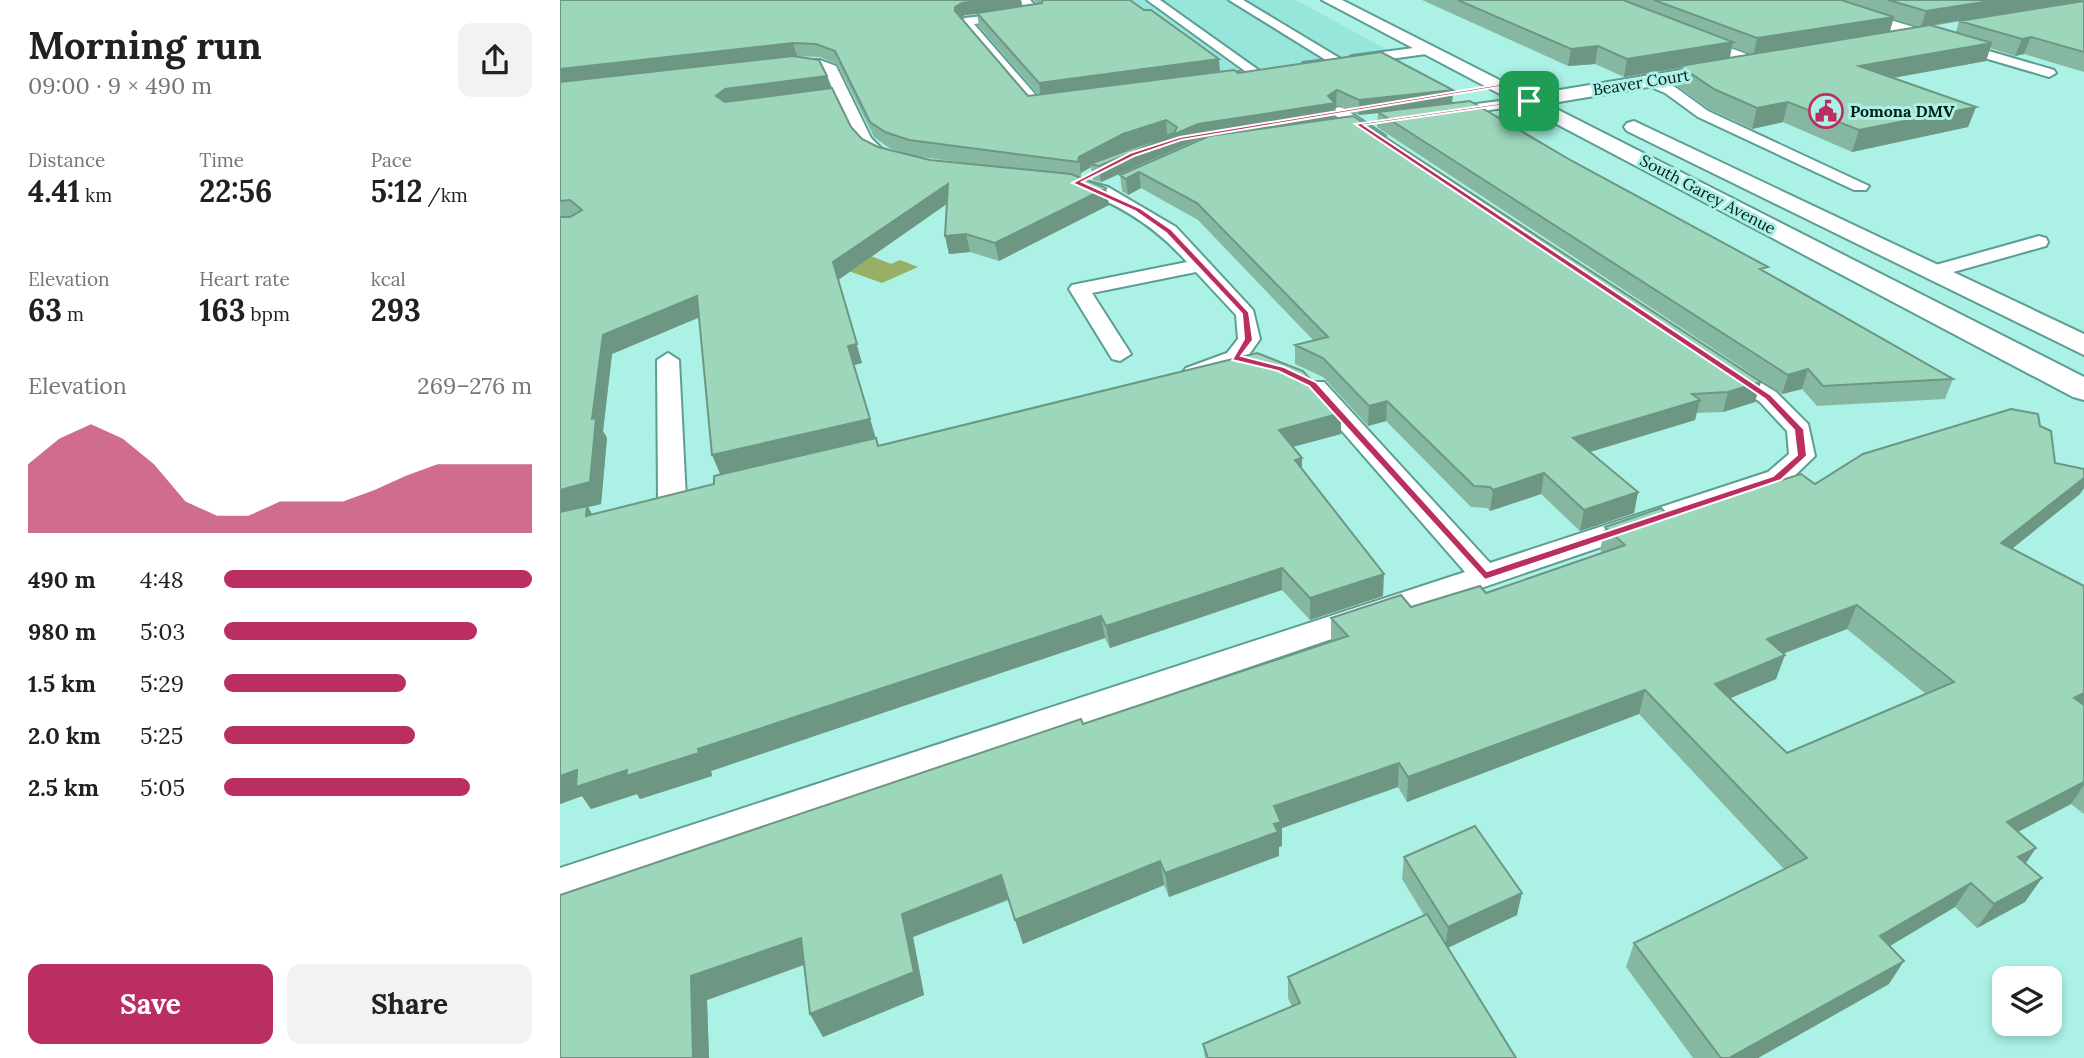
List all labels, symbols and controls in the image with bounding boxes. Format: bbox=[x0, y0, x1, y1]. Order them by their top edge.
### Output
text: Morning run bbox=[28, 21, 262, 69]
button: share bbox=[458, 23, 532, 97]
street label: Beaver Court bbox=[1591, 64, 1692, 100]
text: 09:00 · 9 × 490 m bbox=[28, 71, 212, 100]
pin bbox=[1499, 71, 1559, 131]
icon: arrive bbox=[1510, 82, 1548, 120]
public building icon: Pomona DMV bbox=[1807, 92, 1845, 130]
place label: Pomona DMV bbox=[1850, 101, 1955, 121]
text: Distance bbox=[28, 148, 105, 172]
text: Time bbox=[199, 148, 244, 172]
text: Pace bbox=[371, 148, 412, 172]
street label: South Garey Avenue bbox=[1637, 150, 1780, 238]
text: 4.41 bbox=[28, 172, 80, 210]
text: 22:56 bbox=[199, 172, 272, 210]
text: 5:12 bbox=[371, 172, 423, 210]
text: km bbox=[80, 183, 112, 207]
text: /km bbox=[423, 183, 468, 207]
text: Elevation bbox=[28, 267, 110, 291]
text: Heart rate bbox=[199, 267, 290, 291]
text: kcal bbox=[371, 267, 406, 291]
text: 63 bbox=[28, 291, 62, 329]
text: 163 bbox=[199, 291, 246, 329]
text: 293 bbox=[371, 291, 421, 329]
text: m bbox=[62, 302, 84, 326]
text: bpm bbox=[246, 302, 290, 326]
text: Elevation bbox=[28, 371, 127, 400]
text: 269–276 m bbox=[417, 371, 532, 400]
text: 490 m bbox=[28, 565, 96, 594]
text: 4:48 bbox=[140, 565, 184, 594]
text: 980 m bbox=[28, 617, 96, 646]
text: 5:03 bbox=[140, 617, 185, 646]
text: 1.5 km bbox=[28, 669, 96, 698]
text: 5:29 bbox=[140, 669, 184, 698]
text: 2.0 km bbox=[28, 721, 101, 750]
text: 5:25 bbox=[140, 721, 183, 750]
text: 2.5 km bbox=[28, 773, 99, 802]
text: 5:05 bbox=[140, 773, 185, 802]
button: Save bbox=[28, 964, 273, 1044]
button: Share bbox=[287, 964, 532, 1044]
map controls bbox=[1992, 966, 2062, 1036]
button: layers bbox=[1992, 966, 2062, 1036]

